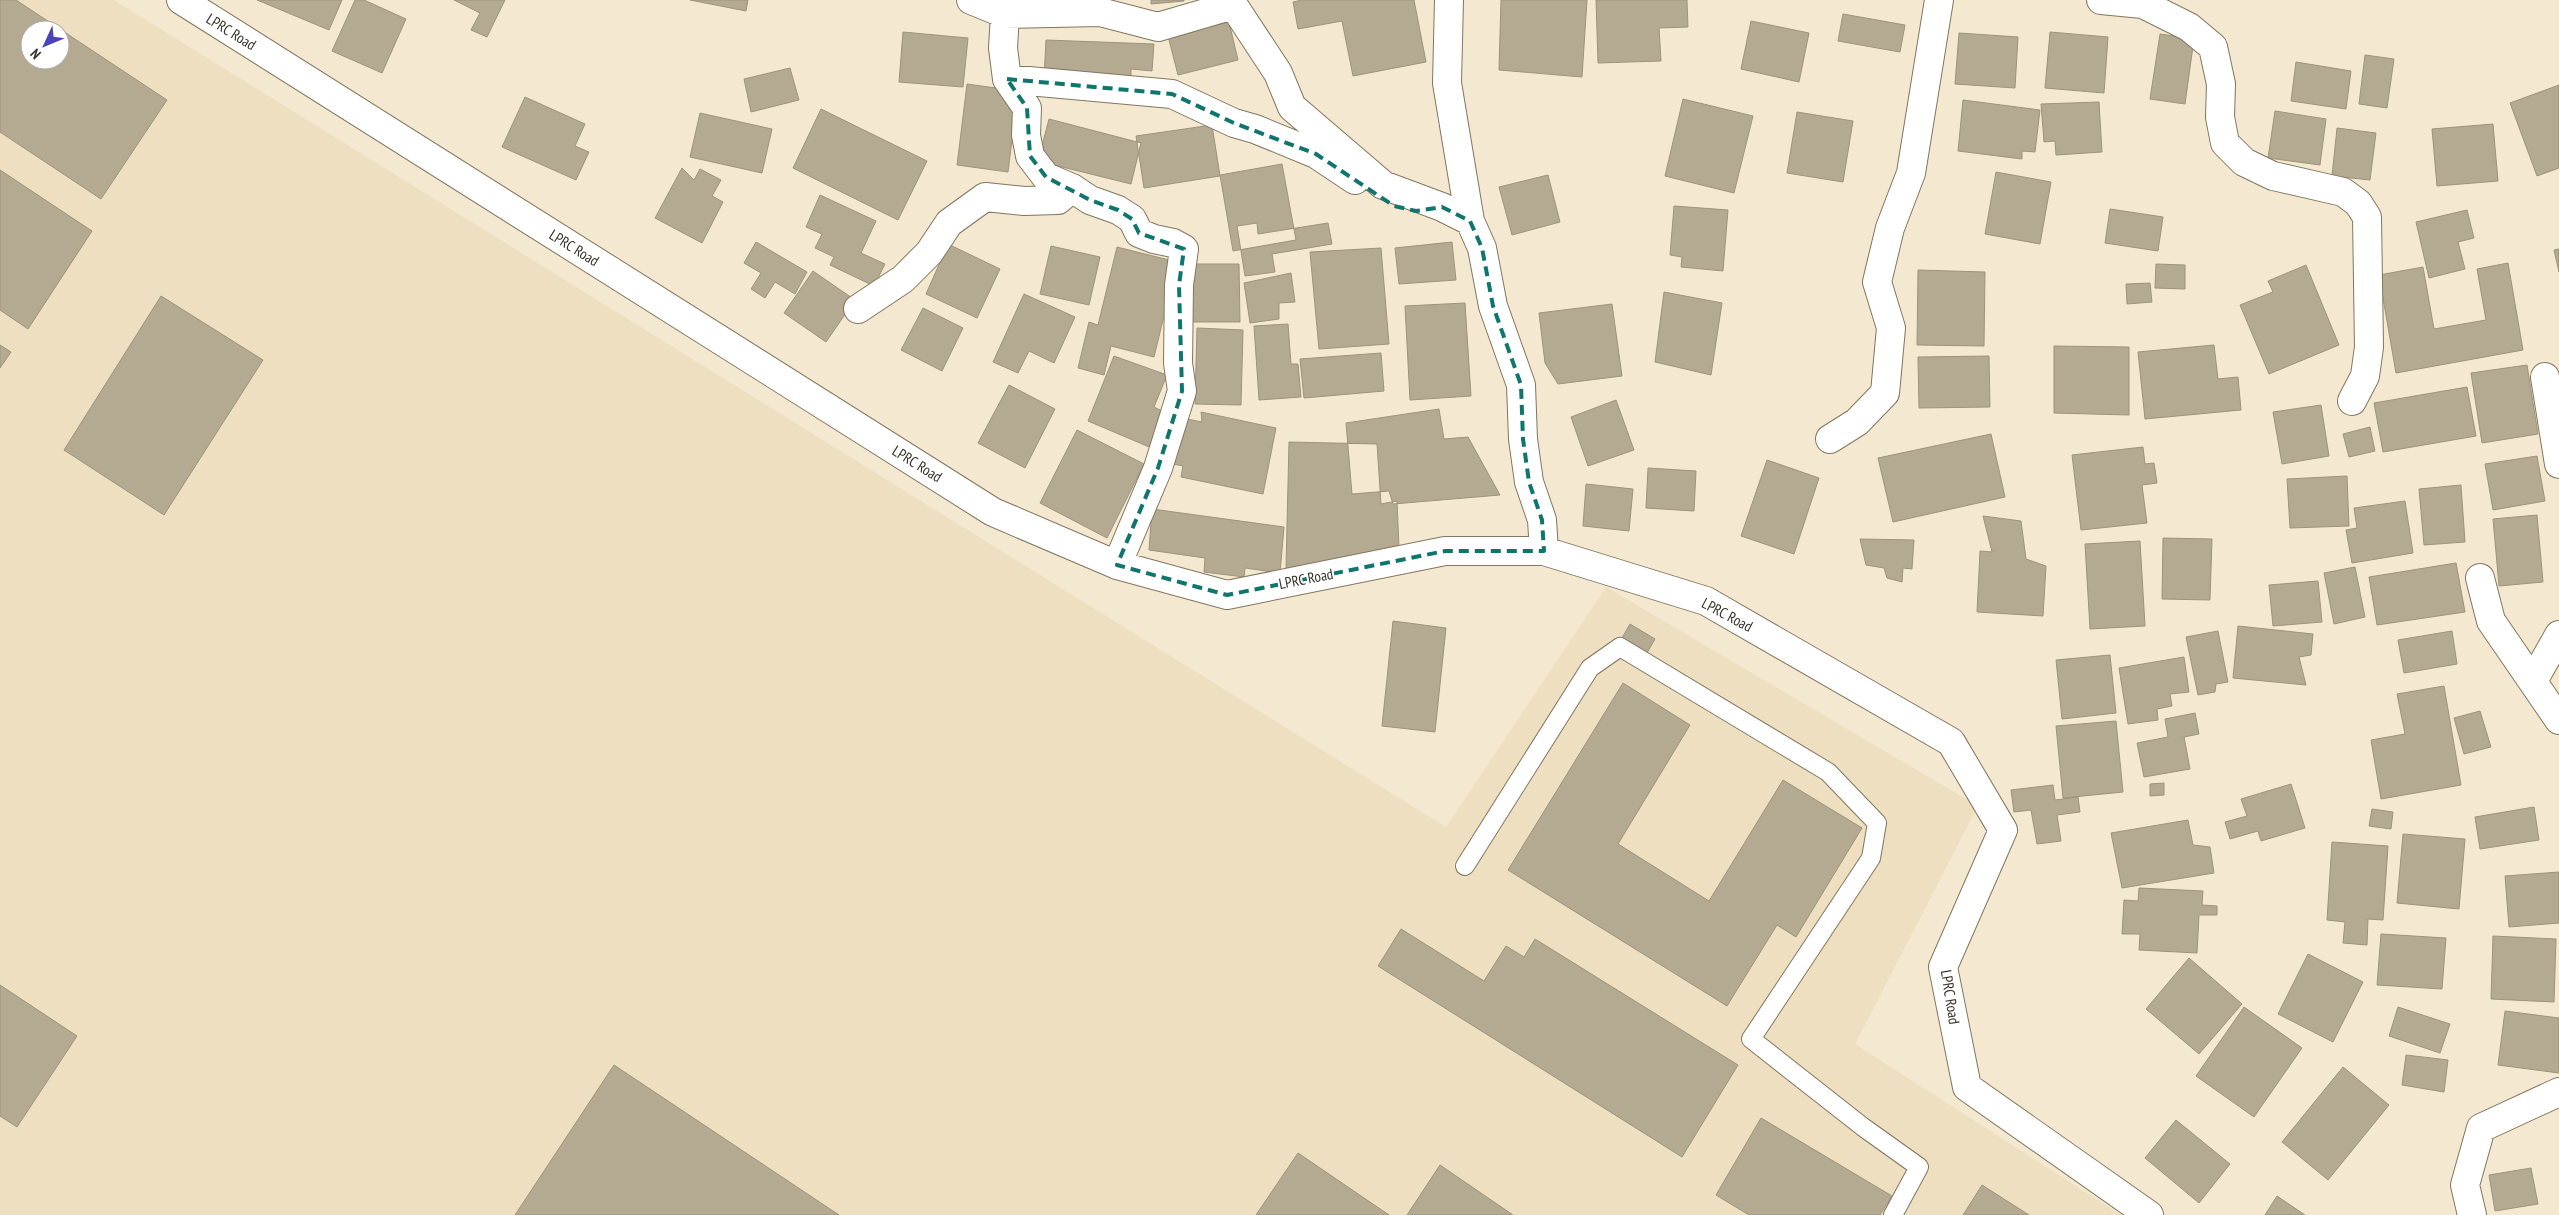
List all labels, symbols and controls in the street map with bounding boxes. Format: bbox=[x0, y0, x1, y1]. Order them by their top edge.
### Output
street label: LPRC Road bbox=[203, 9, 260, 54]
north arrow bbox=[20, 20, 70, 70]
text: N bbox=[27, 45, 45, 63]
street label: LPRC Road bbox=[546, 225, 603, 270]
street label: LPRC Road bbox=[889, 441, 946, 486]
street label: LPRC Road bbox=[1277, 564, 1335, 593]
street label: LPRC Road bbox=[1699, 593, 1756, 636]
street label: LPRC Road bbox=[1937, 968, 1964, 1026]

